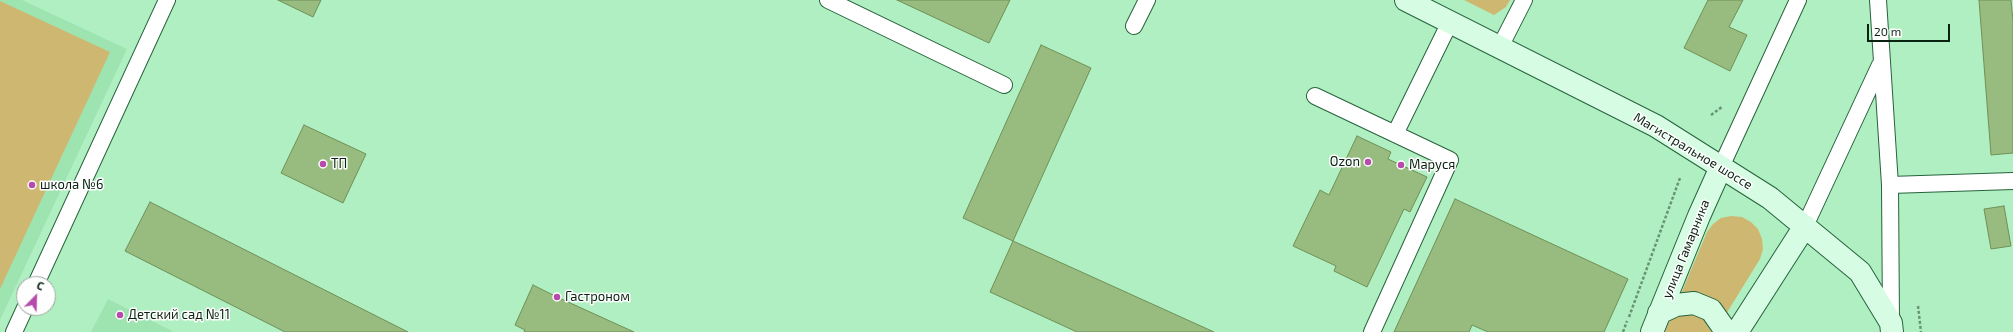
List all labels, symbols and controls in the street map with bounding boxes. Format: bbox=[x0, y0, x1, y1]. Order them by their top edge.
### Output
scale bar bbox=[1869, 16, 1952, 42]
text: 20 m bbox=[1874, 24, 1901, 38]
street label: Магистральное шоссе bbox=[1631, 109, 1755, 193]
place label: Ozon bbox=[1330, 154, 1360, 170]
place label: ТП bbox=[331, 156, 347, 172]
marker: Ozon bbox=[1363, 157, 1373, 167]
place label: Маруся bbox=[1409, 157, 1455, 173]
marker: ТП bbox=[318, 159, 328, 169]
marker: Маруся bbox=[1396, 160, 1406, 170]
place label: школа №6 bbox=[40, 177, 103, 193]
marker: школа №6 bbox=[27, 180, 37, 190]
street label: улица Гамарника bbox=[1659, 197, 1713, 301]
north arrow bbox=[16, 276, 56, 316]
text: С bbox=[35, 278, 46, 293]
place label: Гастроном bbox=[565, 289, 630, 305]
marker: Гастроном bbox=[552, 292, 562, 302]
place label: Детский сад №11 bbox=[128, 307, 230, 323]
marker: Детский сад №11 bbox=[115, 310, 125, 320]

